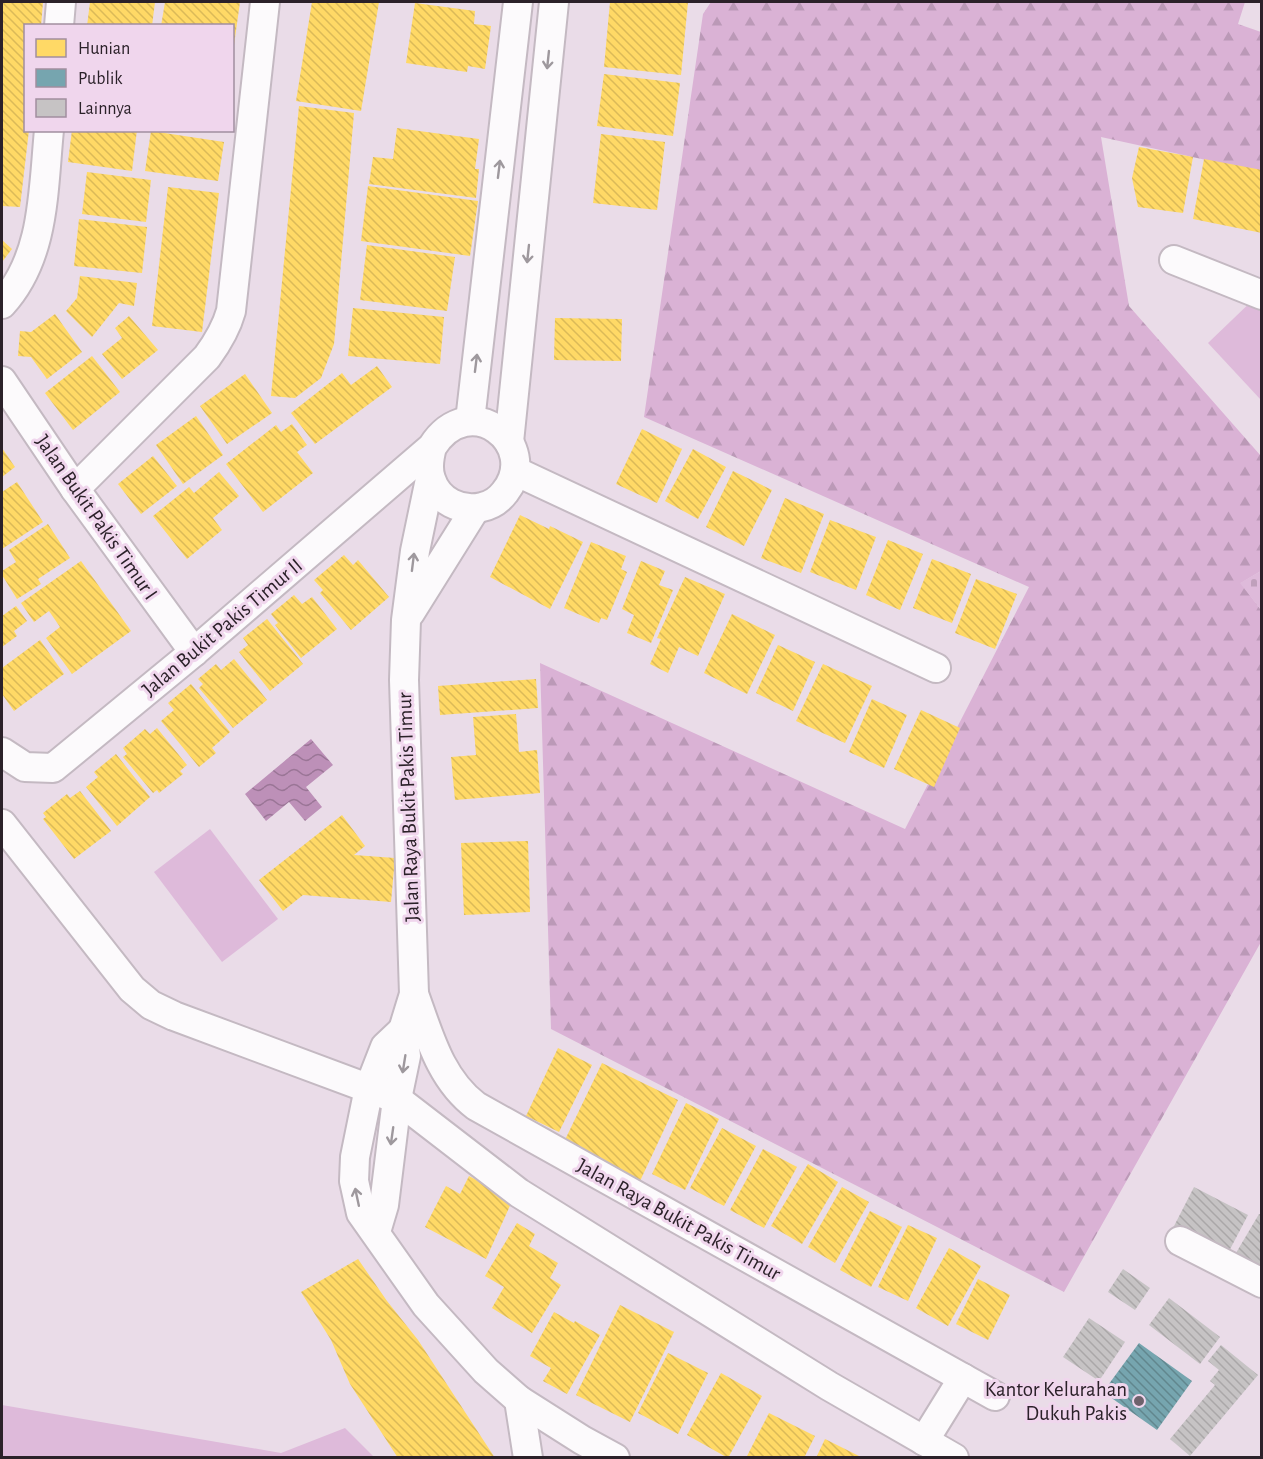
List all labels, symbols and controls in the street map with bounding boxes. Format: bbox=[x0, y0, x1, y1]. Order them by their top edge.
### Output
legend bbox=[24, 24, 234, 132]
text: Hunian bbox=[78, 40, 130, 58]
one-way arrow bbox=[542, 49, 553, 69]
text: Publik bbox=[78, 70, 123, 88]
text: Lainnya bbox=[78, 100, 132, 118]
one-way arrow bbox=[493, 160, 504, 180]
one-way arrow bbox=[522, 243, 533, 263]
one-way arrow bbox=[471, 353, 482, 373]
street label: Jalan Bukit Pakis Timur I bbox=[32, 431, 161, 604]
one-way arrow bbox=[408, 552, 419, 572]
street label: Jalan Bukit Pakis Timur II bbox=[138, 555, 306, 700]
street label: Jalan Raya Bukit Pakis Timur bbox=[394, 692, 423, 922]
one-way arrow bbox=[398, 1054, 409, 1074]
one-way arrow bbox=[387, 1125, 398, 1145]
street label: Jalan Raya Bukit Pakis Timur bbox=[573, 1155, 784, 1284]
one-way arrow bbox=[351, 1188, 362, 1208]
place label: Kantor Kelurahan Dukuh Pakis bbox=[985, 1379, 1127, 1424]
marker: Kantor Kelurahan Dukuh Pakis bbox=[1132, 1394, 1146, 1408]

